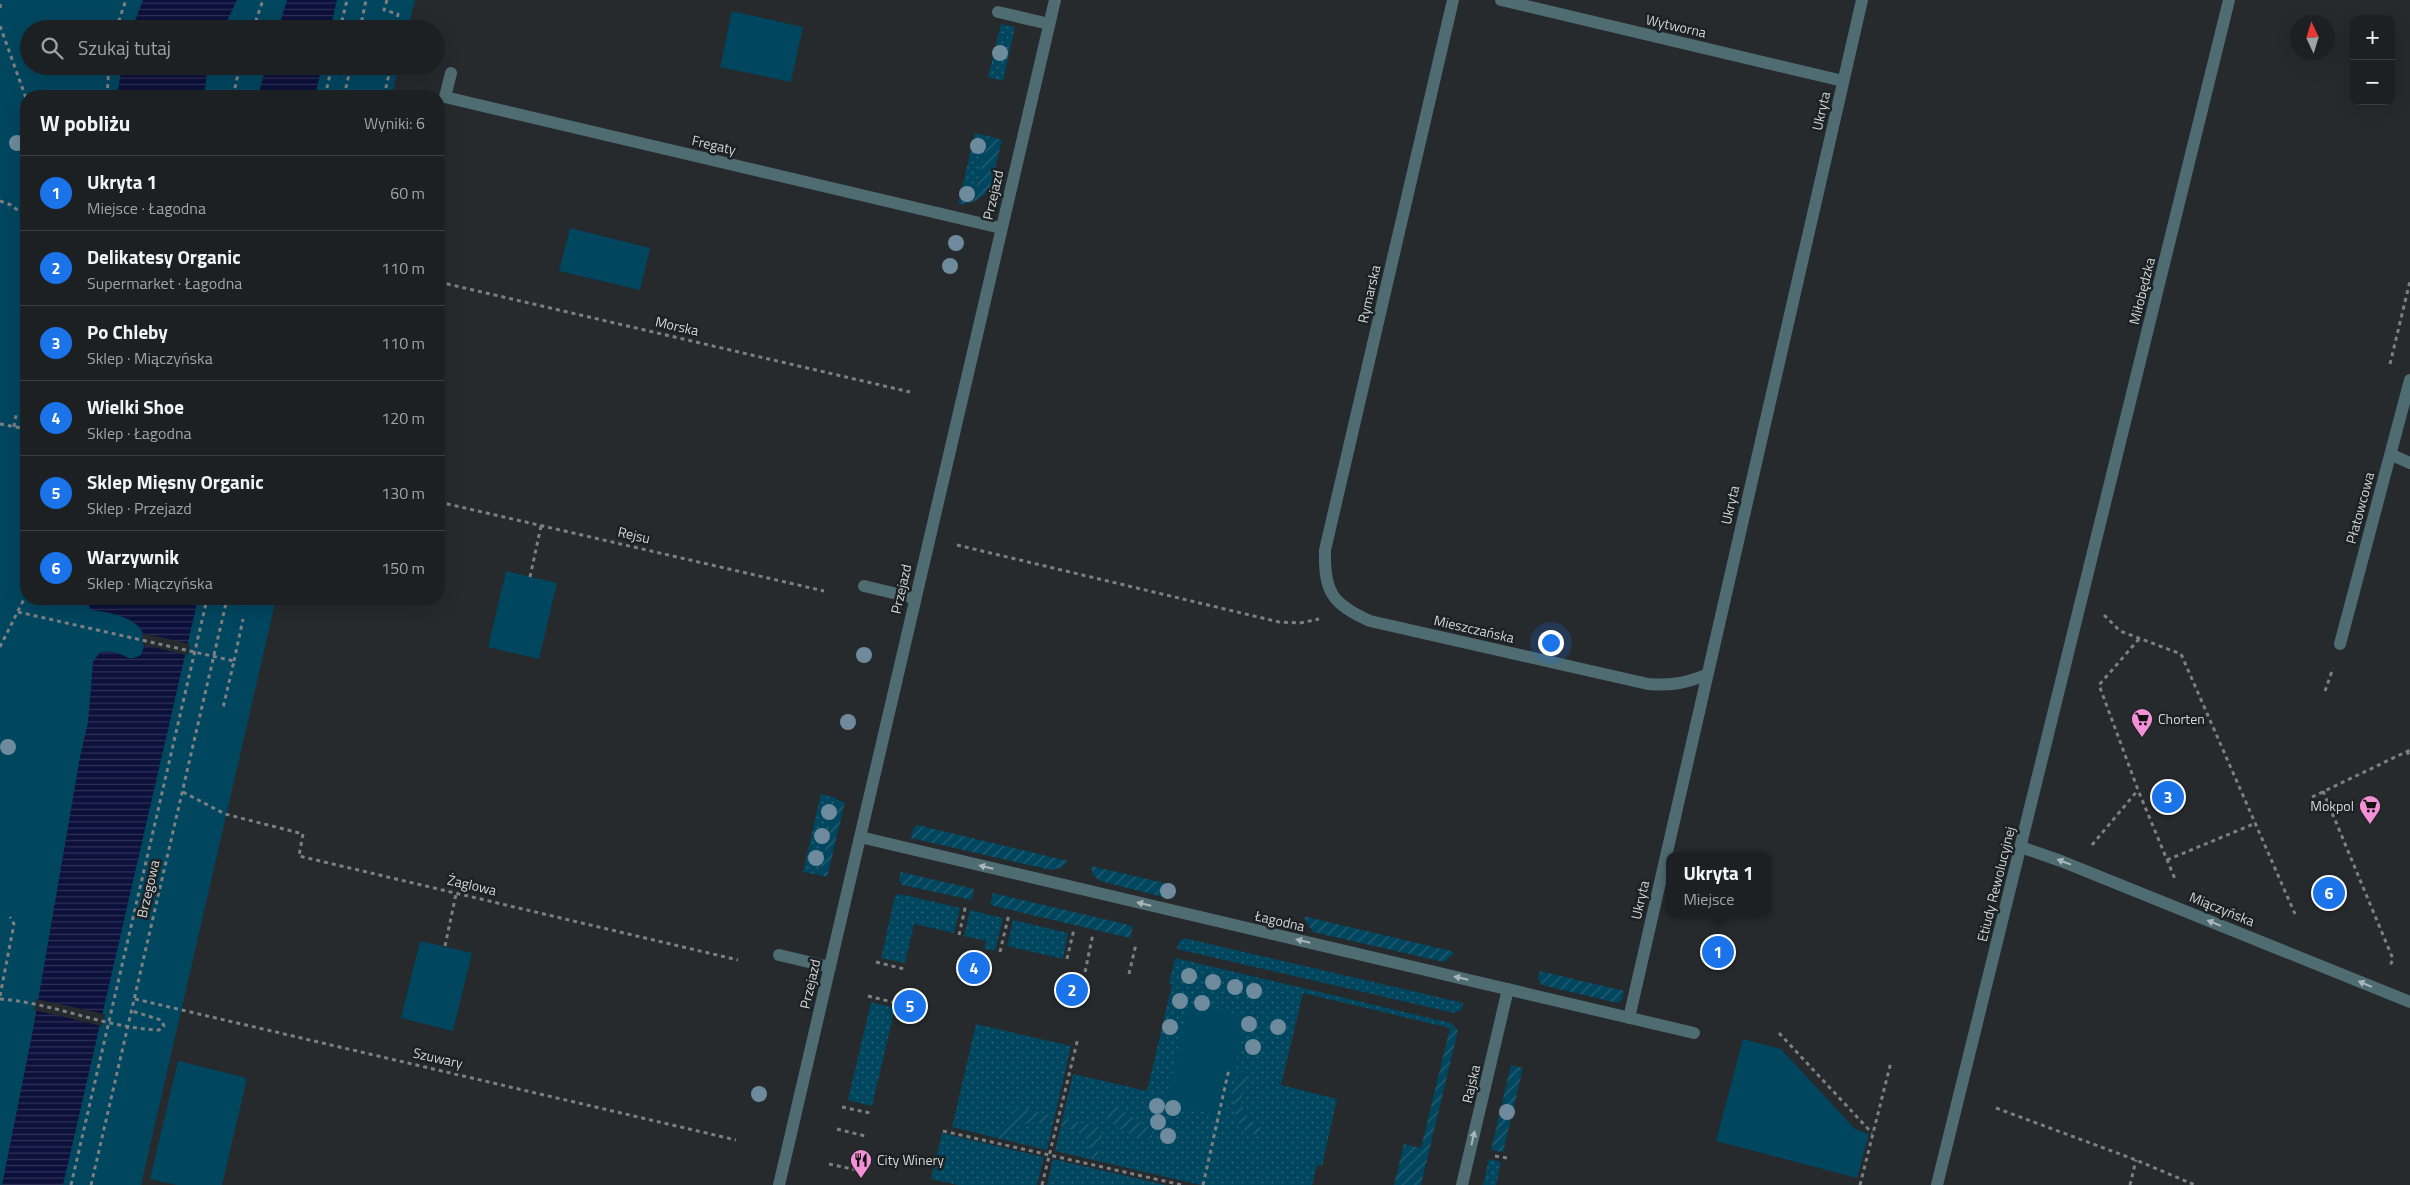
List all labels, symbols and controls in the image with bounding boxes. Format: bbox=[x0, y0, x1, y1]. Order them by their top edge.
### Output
street label: Wytworna bbox=[1644, 8, 1708, 43]
north arrow bbox=[2290, 15, 2335, 60]
map controls bbox=[2350, 15, 2395, 105]
button: + bbox=[2350, 15, 2395, 60]
search box bbox=[20, 20, 445, 75]
text: Szukaj tutaj bbox=[78, 33, 171, 62]
icon: search bbox=[38, 34, 66, 62]
button: − bbox=[2350, 60, 2395, 105]
street label: Ukryta bbox=[1806, 89, 1835, 132]
text: W pobliżu bbox=[40, 107, 130, 139]
text: Wyniki: 6 bbox=[364, 111, 425, 135]
street label: Fregaty bbox=[690, 129, 738, 160]
text: Ukryta 1 bbox=[87, 167, 157, 196]
street label: Przejazd bbox=[977, 168, 1008, 222]
text: 1 bbox=[52, 181, 60, 205]
text: 60 m bbox=[390, 181, 425, 205]
text: Miejsce · Łagodna bbox=[87, 196, 206, 220]
text: Delikatesy Organic bbox=[87, 242, 241, 271]
street label: Miłobędzka bbox=[2123, 255, 2160, 327]
text: 2 bbox=[52, 256, 60, 280]
text: 110 m bbox=[381, 256, 425, 280]
street label: Rymarska bbox=[1352, 263, 1385, 325]
text: Supermarket · Łagodna bbox=[87, 271, 242, 295]
street label: Morska bbox=[653, 310, 701, 341]
text: Po Chleby bbox=[87, 317, 168, 346]
text: 3 bbox=[52, 331, 60, 355]
text: 110 m bbox=[381, 331, 425, 355]
text: Sklep · Miączyńska bbox=[87, 346, 213, 370]
text: Wielki Shoe bbox=[87, 392, 184, 421]
text: 4 bbox=[52, 406, 60, 430]
text: 120 m bbox=[381, 406, 425, 430]
text: Sklep · Łagodna bbox=[87, 421, 192, 445]
text: Sklep Mięsny Organic bbox=[87, 467, 264, 496]
street label: Płatowcowa bbox=[2340, 470, 2379, 546]
text: 5 bbox=[52, 481, 60, 505]
text: 130 m bbox=[381, 481, 425, 505]
street label: Ukryta bbox=[1715, 483, 1744, 526]
text: Sklep · Przejazd bbox=[87, 496, 192, 520]
street label: Rejsu bbox=[616, 521, 652, 548]
text: Warzywnik bbox=[87, 542, 179, 571]
text: 6 bbox=[52, 556, 60, 580]
text: 150 m bbox=[381, 556, 425, 580]
street label: Przejazd bbox=[885, 562, 916, 616]
text: Sklep · Miączyńska bbox=[87, 571, 213, 595]
street label: Mieszczańska bbox=[1432, 609, 1516, 648]
your location bbox=[1538, 630, 1564, 656]
supermarket icon: Chorten bbox=[2130, 707, 2154, 738]
place label: Chorten bbox=[2158, 708, 2205, 729]
pin: 3 bbox=[2152, 778, 2184, 816]
supermarket icon: Mokpol bbox=[2358, 794, 2382, 825]
place label: Mokpol bbox=[2310, 795, 2354, 816]
street label: Etiudy Rewolucyjnej bbox=[1971, 824, 2020, 944]
popup bbox=[1666, 852, 1771, 917]
street label: Brzegowa bbox=[131, 858, 164, 920]
text: Ukryta 1 bbox=[1683, 858, 1754, 887]
one-way arrow bbox=[2056, 858, 2071, 865]
one-way arrow bbox=[979, 863, 994, 871]
street label: Żaglowa bbox=[445, 869, 499, 900]
pin: 6 bbox=[2313, 874, 2345, 912]
street label: Ukryta bbox=[1625, 878, 1654, 921]
street label: Miączyńska bbox=[2186, 886, 2258, 931]
text: Miejsce bbox=[1683, 887, 1734, 911]
one-way arrow bbox=[1137, 900, 1152, 908]
street label: Łagodna bbox=[1252, 904, 1307, 936]
one-way arrow bbox=[2207, 919, 2222, 926]
pin: 1 bbox=[1702, 933, 1734, 971]
one-way arrow bbox=[1295, 937, 1310, 945]
pin: 4 bbox=[958, 949, 990, 987]
street label: Przejazd bbox=[794, 957, 825, 1011]
pin: 2 bbox=[1056, 971, 1088, 1009]
one-way arrow bbox=[1453, 974, 1468, 982]
one-way arrow bbox=[2358, 979, 2372, 987]
pin: 5 bbox=[894, 987, 926, 1025]
street label: Szuwary bbox=[411, 1042, 465, 1073]
street label: Rajska bbox=[1456, 1063, 1485, 1105]
one-way arrow bbox=[1469, 1130, 1477, 1145]
restaurant icon: City Winery bbox=[849, 1148, 873, 1179]
place label: City Winery bbox=[877, 1149, 944, 1170]

